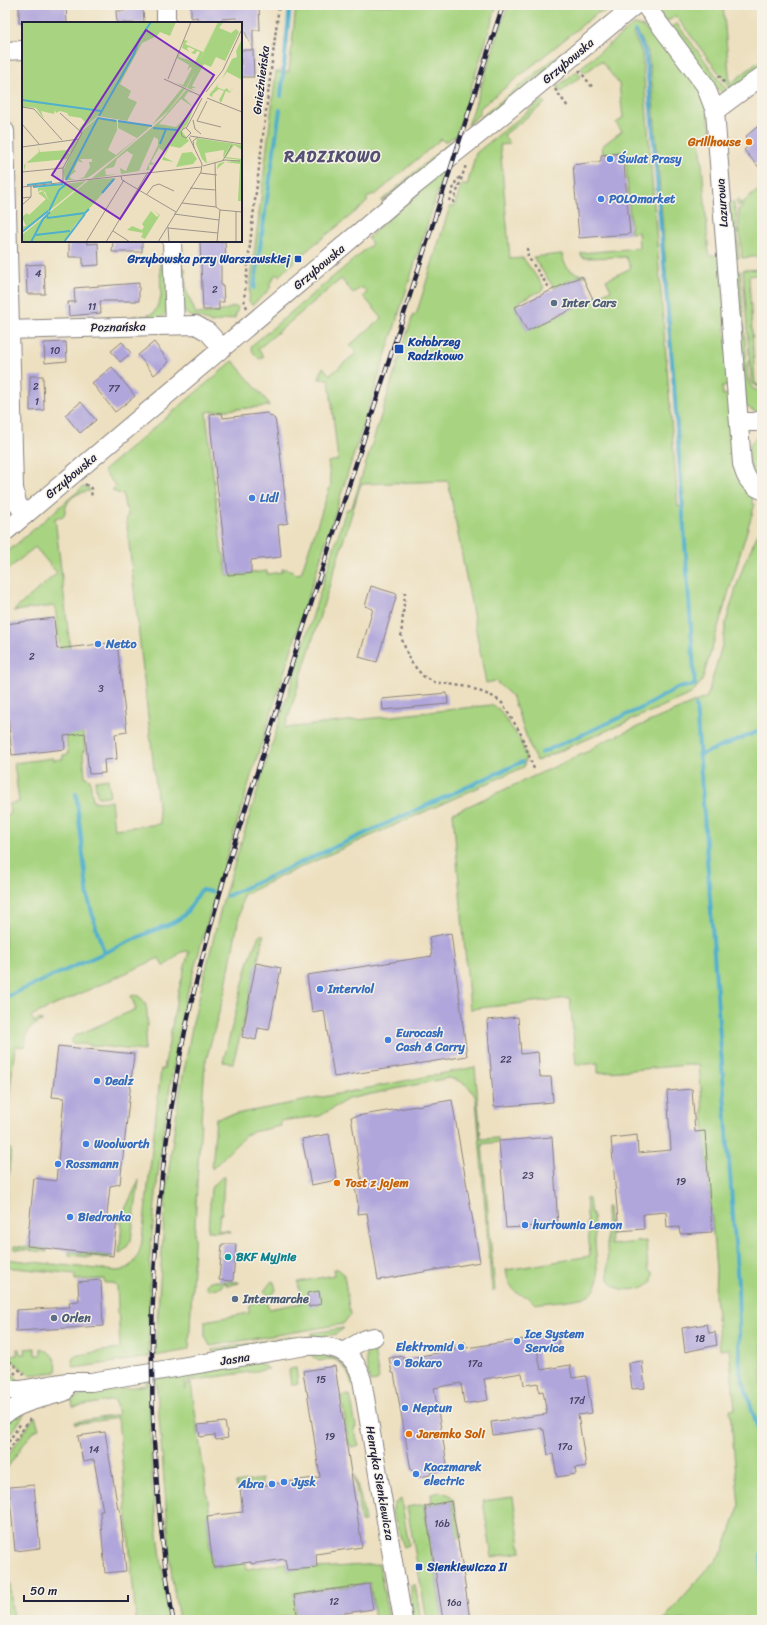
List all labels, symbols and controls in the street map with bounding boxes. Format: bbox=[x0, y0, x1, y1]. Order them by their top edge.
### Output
inset map bbox=[22, 22, 242, 242]
street label: Grzybowska bbox=[537, 32, 600, 90]
street label: Gnieźnieńska bbox=[246, 44, 276, 116]
place label: Grillhouse bbox=[687, 131, 742, 153]
marker: Grillhouse bbox=[744, 137, 754, 147]
district label: RADZIKOWO bbox=[283, 142, 382, 171]
place label: Świat Prasy bbox=[617, 148, 682, 170]
marker: Świat Prasy bbox=[605, 154, 615, 164]
street label: Lazurowa bbox=[709, 178, 735, 228]
place label: POLOmarket bbox=[609, 188, 676, 210]
marker: POLOmarket bbox=[596, 194, 606, 204]
street label: Grzybowska bbox=[288, 238, 351, 296]
place label: Grzybowska przy Warszawskiej bbox=[126, 248, 291, 270]
marker: Grzybowska przy Warszawskiej bbox=[293, 254, 303, 264]
house number: 4 bbox=[35, 265, 41, 283]
house number: 2 bbox=[212, 281, 218, 299]
place label: Inter Cars bbox=[561, 292, 617, 314]
house number: 11 bbox=[88, 298, 96, 316]
marker: Inter Cars bbox=[549, 298, 559, 308]
street label: Poznańska bbox=[90, 316, 146, 338]
place label: Kołobrzeg Radzikowo bbox=[407, 331, 464, 367]
house number: 10 bbox=[50, 342, 60, 360]
marker: Kołobrzeg Radzikowo bbox=[393, 343, 405, 355]
house number: 2 bbox=[33, 378, 39, 396]
house number: 77 bbox=[108, 380, 121, 398]
house number: 1 bbox=[35, 393, 39, 411]
street label: Grzybowska bbox=[40, 447, 103, 505]
place label: Lidl bbox=[260, 487, 279, 509]
marker: Lidl bbox=[247, 493, 257, 503]
place label: Netto bbox=[105, 633, 137, 655]
marker: Netto bbox=[93, 639, 103, 649]
house number: 2 bbox=[29, 648, 35, 666]
house number: 3 bbox=[98, 680, 104, 698]
place label: Interviol bbox=[327, 978, 374, 1000]
marker: Interviol bbox=[315, 984, 325, 994]
place label: Eurocash Cash & Carry bbox=[395, 1022, 466, 1058]
marker: Eurocash Cash & Carry bbox=[383, 1035, 393, 1045]
house number: 22 bbox=[500, 1051, 512, 1069]
place label: Dealz bbox=[105, 1070, 135, 1092]
marker: Dealz bbox=[92, 1076, 102, 1086]
place label: Woolworth bbox=[94, 1133, 150, 1155]
marker: Woolworth bbox=[81, 1139, 91, 1149]
place label: Rossmann bbox=[65, 1153, 119, 1175]
marker: Rossmann bbox=[53, 1159, 63, 1169]
house number: 23 bbox=[522, 1167, 534, 1185]
place label: Tost z jajem bbox=[345, 1172, 409, 1194]
house number: 19 bbox=[676, 1173, 686, 1191]
marker: Tost z jajem bbox=[332, 1178, 342, 1188]
place label: Biedronka bbox=[78, 1206, 131, 1228]
marker: Biedronka bbox=[65, 1212, 75, 1222]
place label: hurtownia Lemon bbox=[532, 1214, 623, 1236]
marker: hurtownia Lemon bbox=[520, 1220, 530, 1230]
place label: BKF Myjnie bbox=[236, 1246, 297, 1268]
marker: BKF Myjnie bbox=[223, 1252, 233, 1262]
place label: Intermarche bbox=[242, 1288, 309, 1310]
marker: Intermarche bbox=[230, 1294, 240, 1304]
place label: Orlen bbox=[61, 1307, 91, 1329]
marker: Orlen bbox=[49, 1313, 59, 1323]
place label: Ice System Service bbox=[524, 1323, 584, 1359]
house number: 18 bbox=[695, 1330, 705, 1348]
place label: Elektromid bbox=[396, 1336, 455, 1358]
marker: Ice System Service bbox=[512, 1336, 522, 1346]
marker: Elektromid bbox=[456, 1342, 466, 1352]
street label: Jasna bbox=[218, 1346, 252, 1372]
place label: Bokaro bbox=[405, 1352, 442, 1374]
house number: 17a bbox=[467, 1355, 483, 1373]
marker: Bokaro bbox=[392, 1358, 402, 1368]
house number: 15 bbox=[316, 1371, 326, 1389]
house number: 17d bbox=[569, 1392, 585, 1410]
place label: Neptun bbox=[412, 1397, 452, 1419]
marker: Neptun bbox=[400, 1403, 410, 1413]
place label: Jaremko Soli bbox=[416, 1423, 485, 1445]
street label: Henryka Sienkiewicza bbox=[359, 1424, 401, 1543]
house number: 19 bbox=[325, 1428, 335, 1446]
marker: Jaremko Soli bbox=[404, 1429, 414, 1439]
house number: 17a bbox=[557, 1438, 573, 1456]
house number: 14 bbox=[89, 1441, 99, 1459]
place label: Kaczmarek electric bbox=[423, 1456, 482, 1492]
marker: Kaczmarek electric bbox=[411, 1469, 421, 1479]
place label: Jysk bbox=[291, 1471, 316, 1493]
place label: Abra bbox=[238, 1473, 264, 1495]
marker: Jysk bbox=[279, 1477, 289, 1487]
marker: Abra bbox=[267, 1479, 277, 1489]
house number: 16b bbox=[434, 1515, 450, 1533]
place label: Sienkiewicza II bbox=[426, 1556, 508, 1578]
marker: Sienkiewicza II bbox=[414, 1562, 424, 1572]
scale bar bbox=[24, 1577, 128, 1603]
text: 50 m bbox=[30, 1580, 57, 1602]
house number: 12 bbox=[329, 1593, 339, 1611]
house number: 16a bbox=[447, 1594, 462, 1612]

